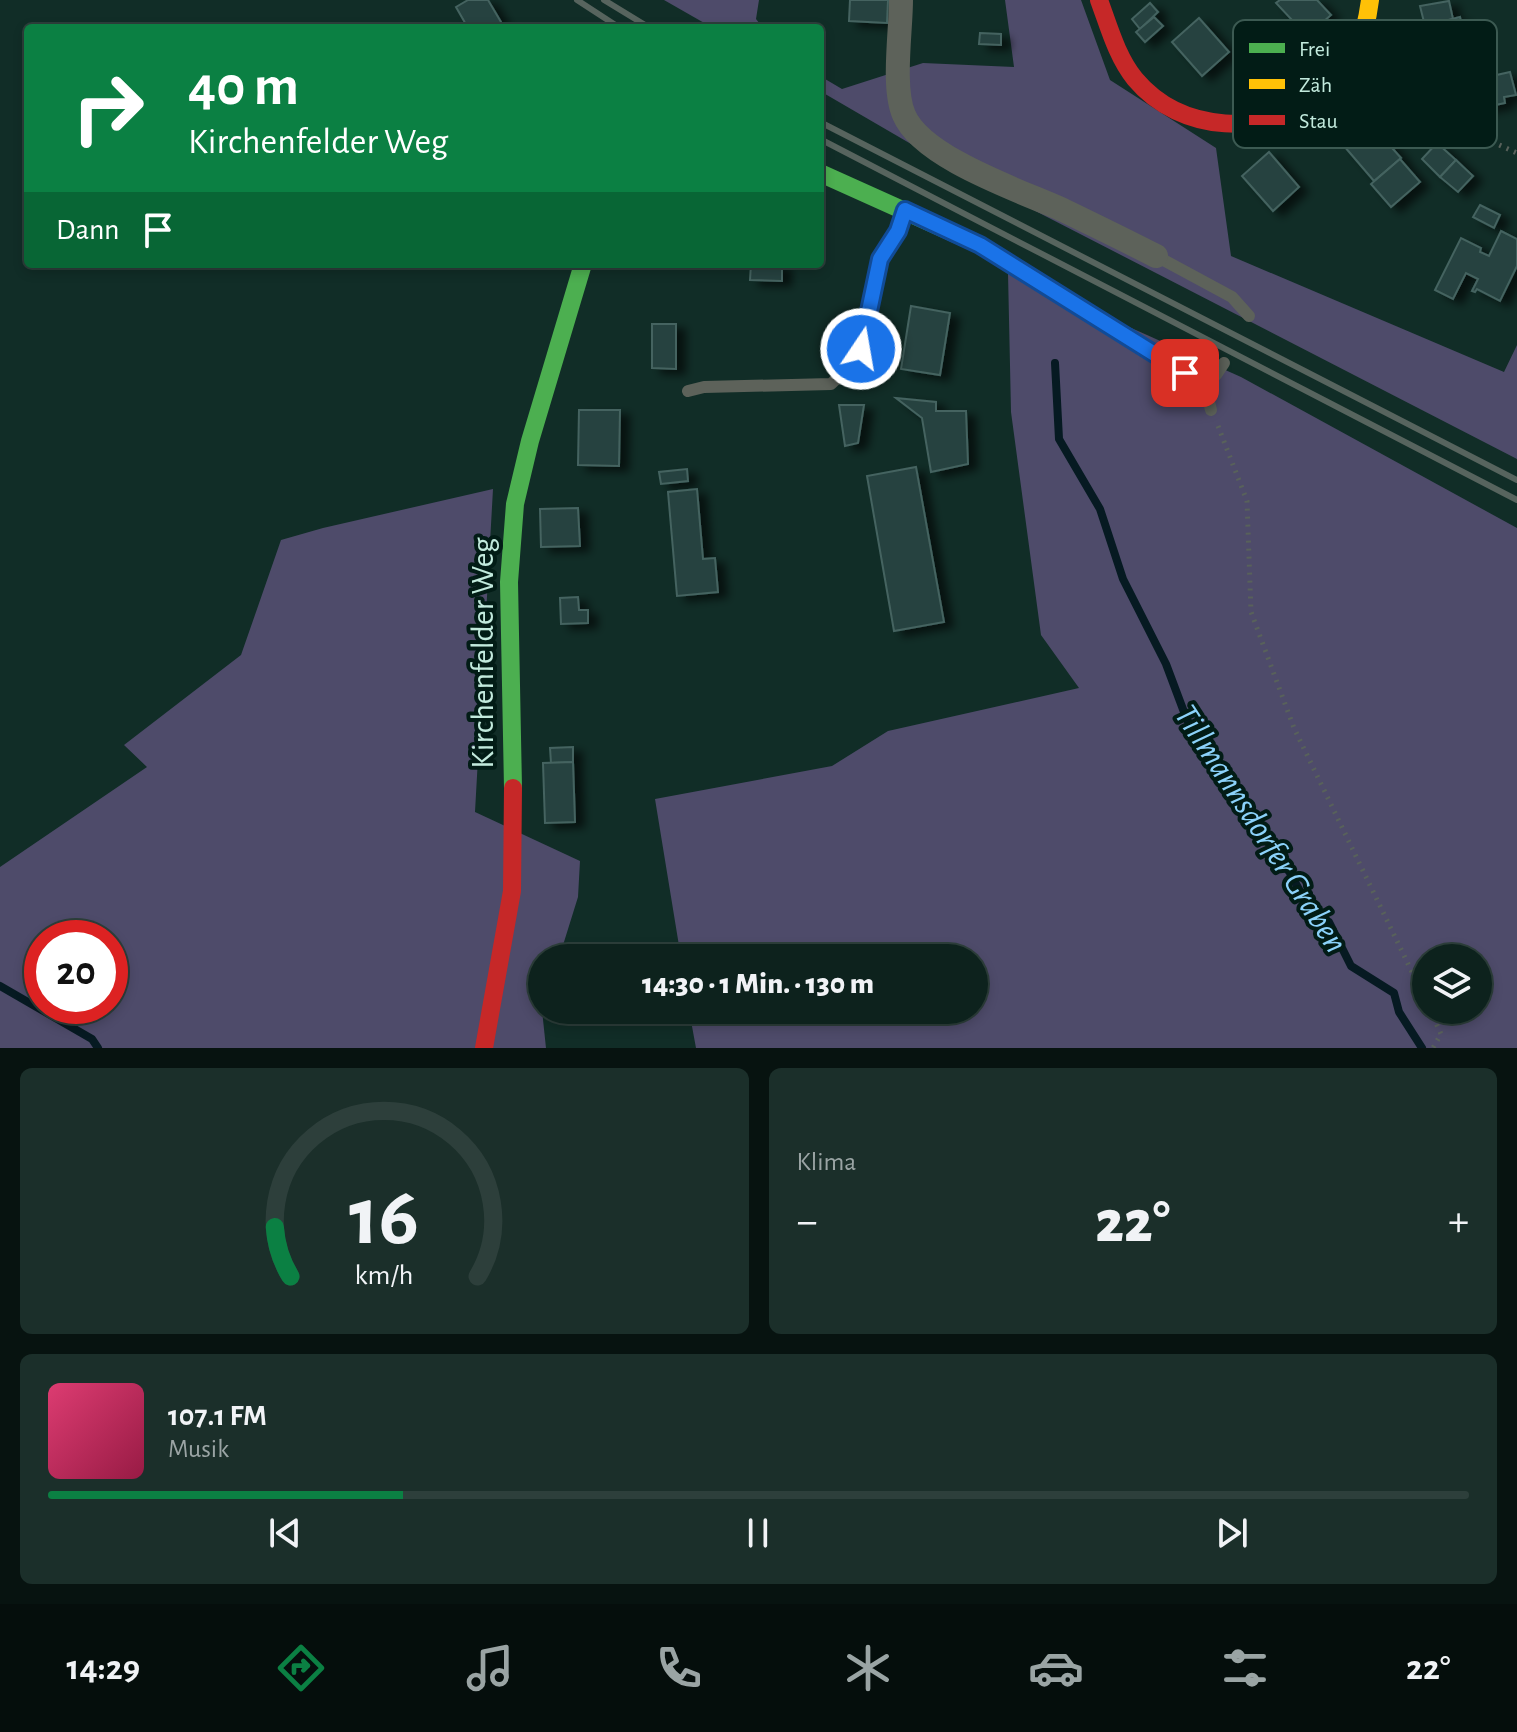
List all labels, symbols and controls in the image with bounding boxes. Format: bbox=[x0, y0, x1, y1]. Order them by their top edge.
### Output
legend bbox=[1233, 20, 1497, 148]
text: Frei bbox=[1299, 38, 1330, 60]
icon: right bbox=[56, 56, 160, 160]
text: 40 m bbox=[188, 59, 299, 115]
text: Zäh bbox=[1299, 74, 1332, 96]
text: Stau bbox=[1299, 110, 1338, 132]
text: Kirchenfelder Weg bbox=[188, 124, 448, 160]
icon: arrive bbox=[136, 208, 180, 252]
text: Dann bbox=[56, 215, 120, 245]
position arrow bbox=[819, 307, 903, 391]
pin bbox=[1151, 339, 1219, 407]
icon: arrive bbox=[1163, 351, 1207, 395]
street label: Kirchenfelder Weg bbox=[467, 537, 499, 769]
water label: Tillmannsdorfer Graben bbox=[1168, 699, 1353, 959]
speed limit sign: 20 bbox=[24, 920, 128, 1024]
map controls bbox=[1412, 944, 1492, 1024]
button: layers bbox=[1412, 944, 1492, 1024]
text: 14:30 · 1 Min. · 130 m bbox=[642, 969, 874, 999]
text: Klima bbox=[797, 1149, 856, 1175]
text: 16 bbox=[349, 1176, 419, 1260]
text: 22° bbox=[1095, 1193, 1170, 1253]
text: − bbox=[797, 1200, 818, 1244]
text: + bbox=[1448, 1200, 1469, 1244]
text: km/h bbox=[355, 1261, 414, 1290]
text: 107.1 FM bbox=[168, 1401, 267, 1431]
text: Musik bbox=[168, 1436, 229, 1462]
icon: previous bbox=[263, 1511, 307, 1555]
icon: pause bbox=[736, 1511, 780, 1555]
icon: next bbox=[1210, 1511, 1254, 1555]
icon: directions bbox=[273, 1640, 329, 1696]
icon: music bbox=[462, 1640, 518, 1696]
icon: phone bbox=[651, 1640, 707, 1696]
icon: climate bbox=[840, 1640, 896, 1696]
icon: car bbox=[1028, 1640, 1084, 1696]
icon: filters bbox=[1217, 1640, 1273, 1696]
text: 14:29 bbox=[66, 1650, 140, 1686]
text: 22° bbox=[1406, 1650, 1451, 1686]

